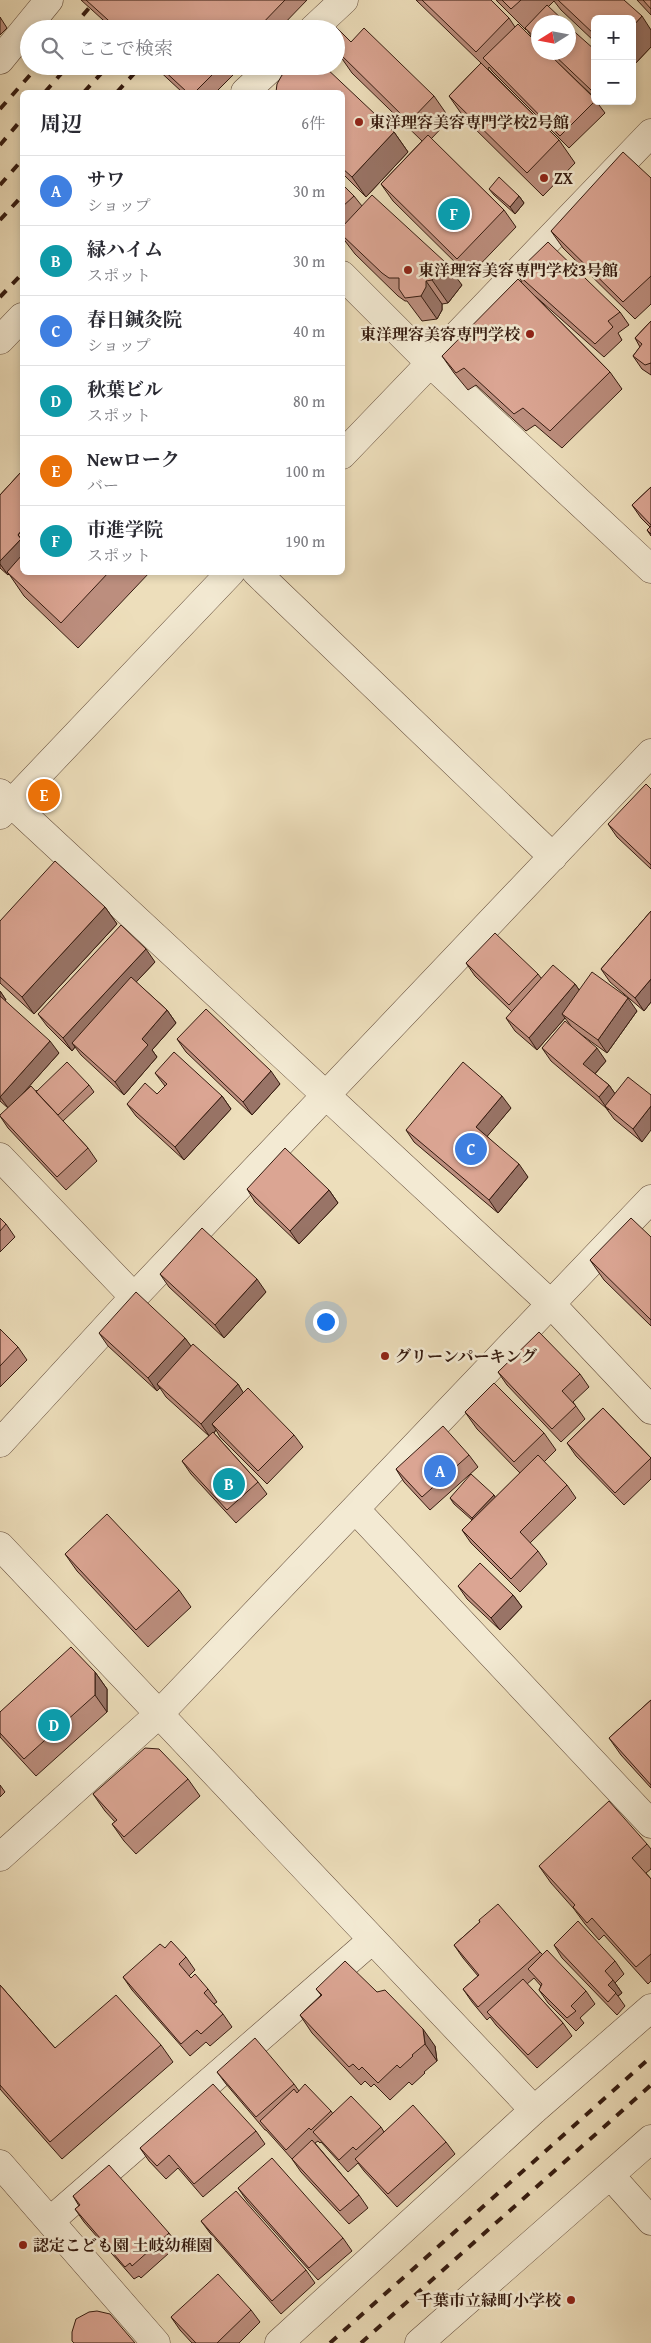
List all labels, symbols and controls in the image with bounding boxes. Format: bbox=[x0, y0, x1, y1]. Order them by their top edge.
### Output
north arrow bbox=[531, 15, 576, 60]
map controls bbox=[591, 15, 636, 105]
button: + bbox=[591, 15, 636, 60]
search box bbox=[20, 20, 345, 75]
icon: search bbox=[38, 34, 66, 62]
text: ここで検索 bbox=[78, 34, 173, 62]
button: − bbox=[591, 60, 636, 105]
text: 周辺 bbox=[40, 108, 82, 139]
place label: 東洋理容美容専門学校2号館 bbox=[369, 110, 569, 134]
text: 6件 bbox=[301, 111, 325, 135]
marker: 東洋理容美容専門学校2号館 bbox=[353, 116, 365, 128]
text: サワ bbox=[87, 165, 125, 193]
place label: ZX bbox=[554, 166, 573, 190]
marker: ZX bbox=[538, 172, 550, 184]
text: A bbox=[51, 179, 61, 203]
text: 30 m bbox=[293, 179, 325, 203]
text: ショップ bbox=[87, 193, 151, 217]
pin: F bbox=[438, 195, 470, 233]
text: 緑ハイム bbox=[87, 235, 163, 263]
text: B bbox=[51, 249, 61, 273]
text: 30 m bbox=[293, 249, 325, 273]
place label: 東洋理容美容専門学校3号館 bbox=[418, 258, 618, 282]
text: スポット bbox=[87, 263, 151, 287]
marker: 東洋理容美容専門学校3号館 bbox=[402, 264, 414, 276]
text: 春日鍼灸院 bbox=[87, 305, 182, 333]
text: C bbox=[51, 319, 61, 343]
text: 40 m bbox=[293, 319, 325, 343]
place label: 東洋理容美容専門学校 bbox=[360, 322, 521, 346]
marker: 東洋理容美容専門学校 bbox=[524, 328, 536, 340]
text: ショップ bbox=[87, 333, 151, 357]
text: 秋葉ビル bbox=[87, 375, 163, 403]
text: D bbox=[51, 389, 61, 413]
text: 80 m bbox=[293, 389, 325, 413]
text: スポット bbox=[87, 403, 151, 427]
text: Newローク bbox=[87, 445, 180, 473]
text: E bbox=[52, 459, 60, 483]
text: 100 m bbox=[285, 459, 325, 483]
text: バー bbox=[87, 473, 119, 497]
text: 市進学院 bbox=[87, 515, 163, 543]
text: F bbox=[52, 529, 60, 553]
text: 190 m bbox=[285, 529, 325, 553]
text: スポット bbox=[87, 543, 151, 567]
pin: E bbox=[28, 776, 60, 814]
pin: C bbox=[455, 1130, 487, 1168]
your location bbox=[313, 1309, 339, 1335]
place label: グリーンパーキング bbox=[395, 1344, 537, 1368]
marker: グリーンパーキング bbox=[379, 1350, 391, 1362]
pin: A bbox=[424, 1452, 456, 1490]
pin: B bbox=[213, 1465, 245, 1503]
pin: D bbox=[38, 1706, 70, 1744]
place label: 認定こども園 土岐幼稚園 bbox=[33, 2233, 213, 2257]
marker: 認定こども園 土岐幼稚園 bbox=[17, 2239, 29, 2251]
place label: 千葉市立緑町小学校 bbox=[417, 2288, 562, 2312]
marker: 千葉市立緑町小学校 bbox=[565, 2294, 577, 2306]

